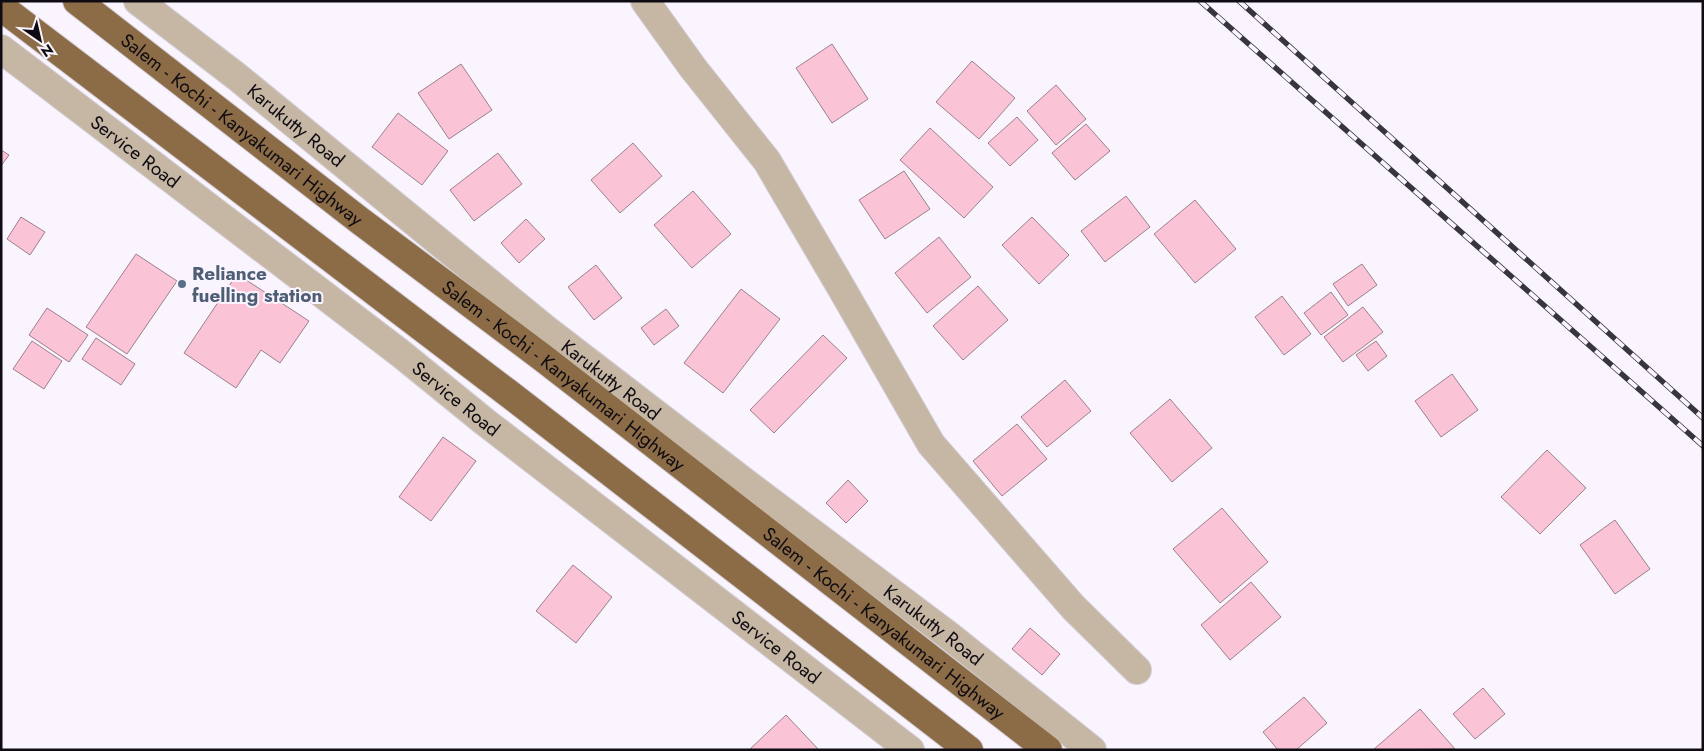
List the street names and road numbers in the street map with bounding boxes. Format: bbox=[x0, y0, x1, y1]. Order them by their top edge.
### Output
street label: Salem - Kochi - Kanyakumari Highway bbox=[115, 27, 369, 233]
street label: Karukutty Road bbox=[241, 77, 350, 174]
street label: Service Road bbox=[85, 109, 186, 195]
street label: Salem - Kochi - Kanyakumari Highway bbox=[436, 274, 691, 478]
street label: Karukutty Road bbox=[556, 333, 666, 427]
street label: Service Road bbox=[406, 355, 506, 443]
street label: Salem - Kochi - Kanyakumari Highway bbox=[757, 521, 1011, 726]
street label: Karukutty Road bbox=[878, 578, 989, 672]
street label: Service Road bbox=[726, 604, 826, 690]

